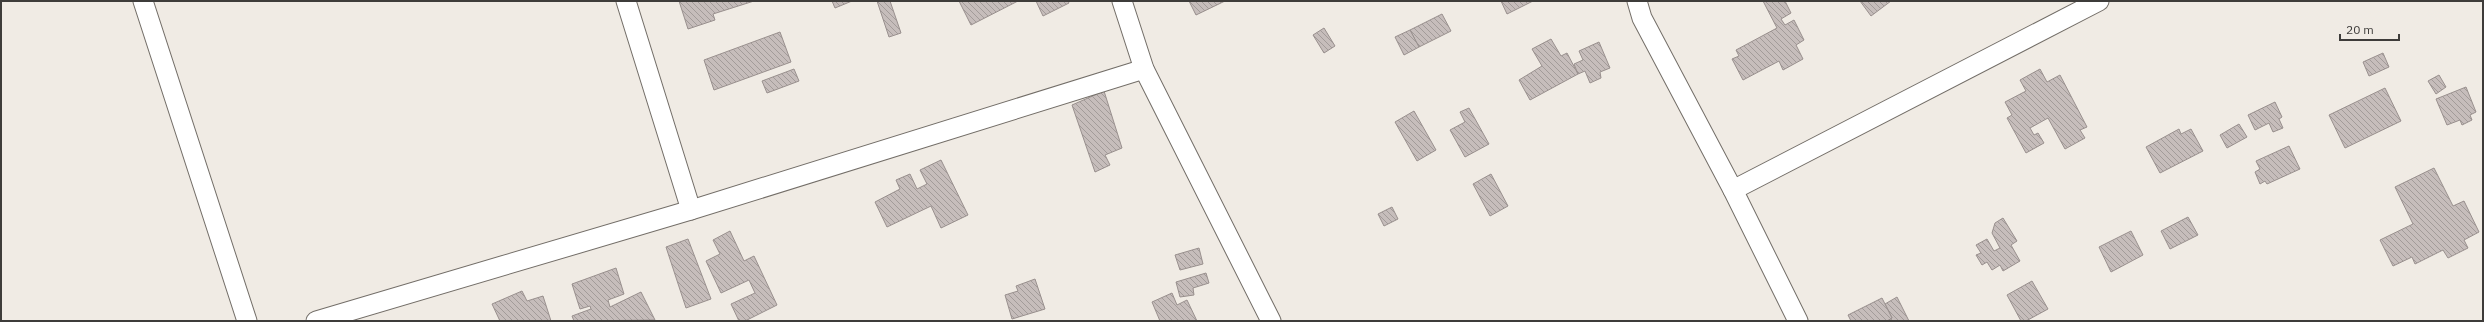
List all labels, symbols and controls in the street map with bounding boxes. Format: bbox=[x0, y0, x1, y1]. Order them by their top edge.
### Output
scale bar bbox=[2340, 16, 2399, 42]
text: 20 m bbox=[2346, 22, 2374, 37]

